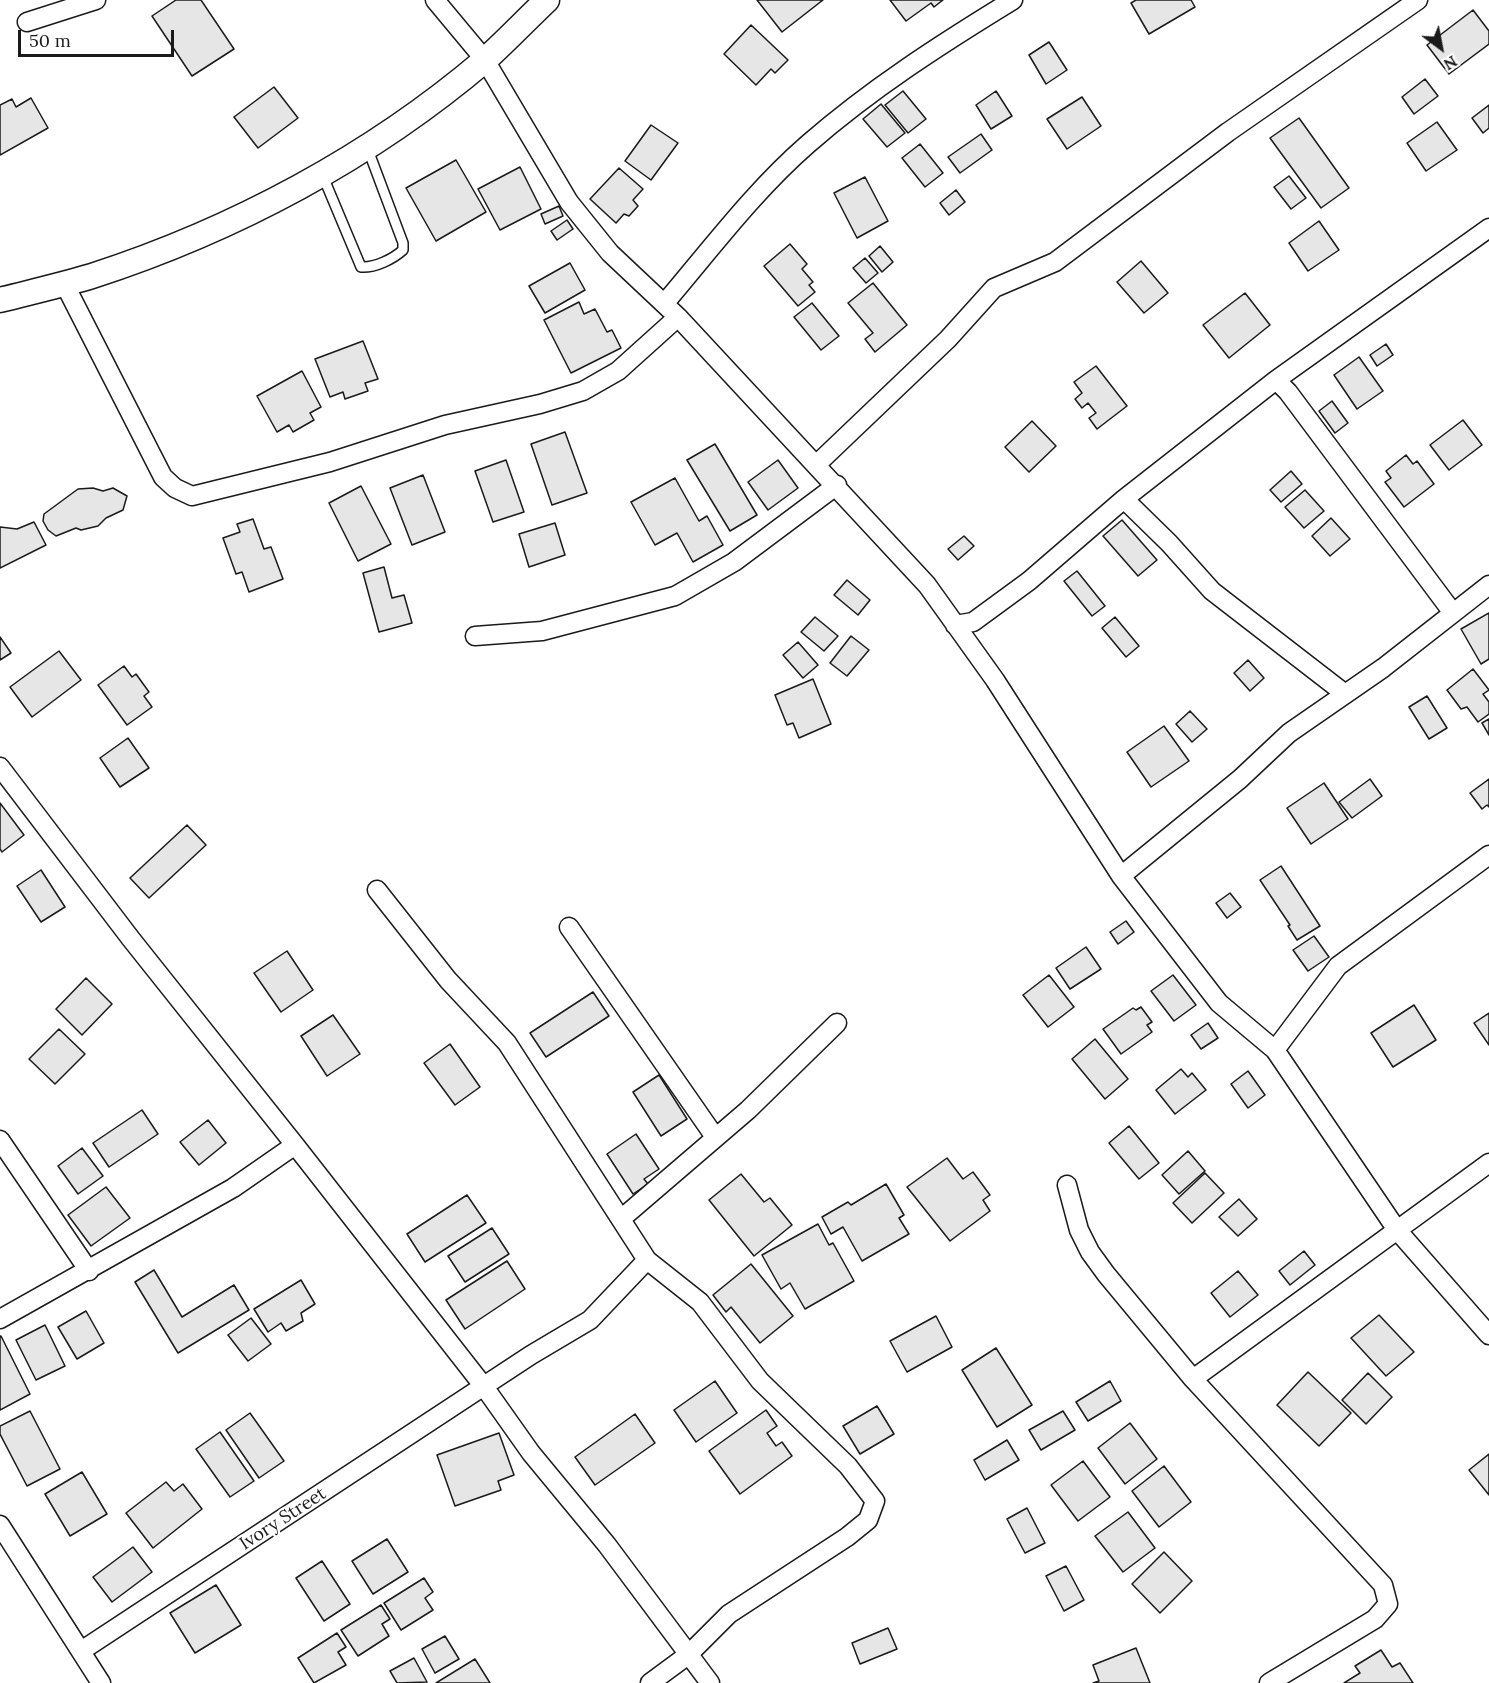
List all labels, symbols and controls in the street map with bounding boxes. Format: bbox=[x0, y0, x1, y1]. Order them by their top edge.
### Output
scale bar bbox=[21, 18, 177, 56]
north arrow bbox=[1411, 18, 1471, 78]
text: 50 m bbox=[29, 29, 71, 52]
text: N bbox=[1440, 52, 1461, 75]
street label: Ivory Street bbox=[236, 1483, 330, 1555]

